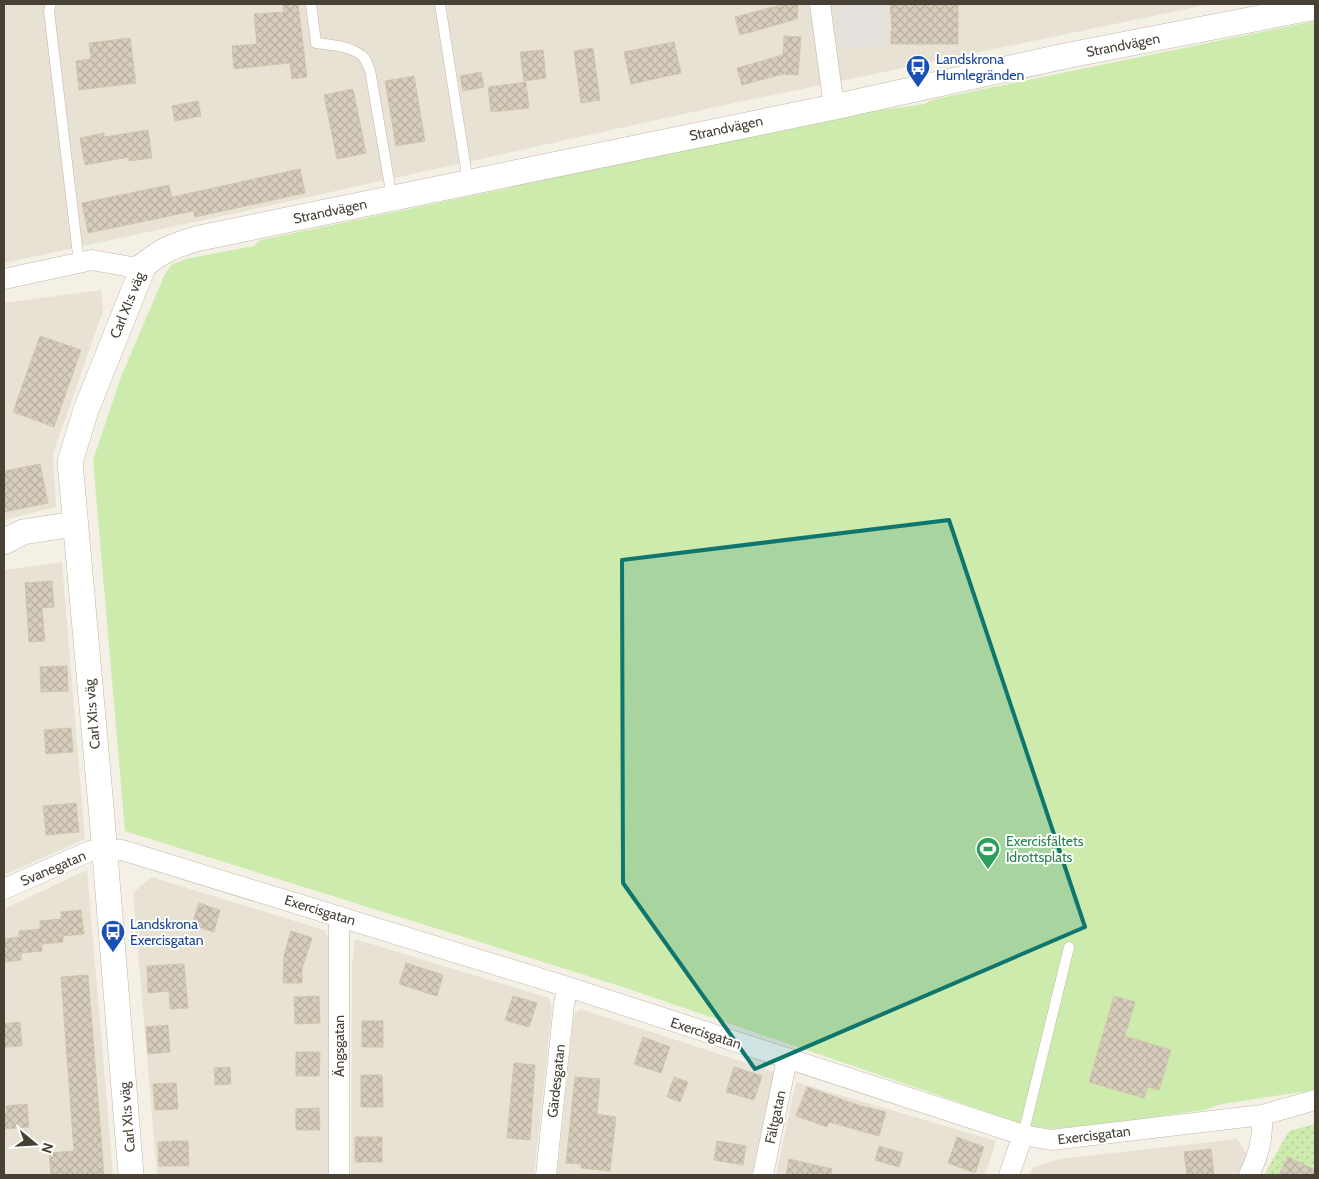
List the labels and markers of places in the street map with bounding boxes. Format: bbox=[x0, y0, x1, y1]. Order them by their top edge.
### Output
place label: Landskrona Humlegränden bbox=[936, 50, 1025, 84]
bus stop icon: Landskrona Humlegränden bbox=[905, 54, 931, 88]
place label: Exercisfältets Idrottsplats bbox=[1006, 832, 1084, 866]
sports icon: Exercisfältets Idrottsplats bbox=[975, 836, 1001, 870]
place label: Landskrona Exercisgatan bbox=[130, 915, 204, 949]
bus stop icon: Landskrona Exercisgatan bbox=[100, 919, 126, 953]

